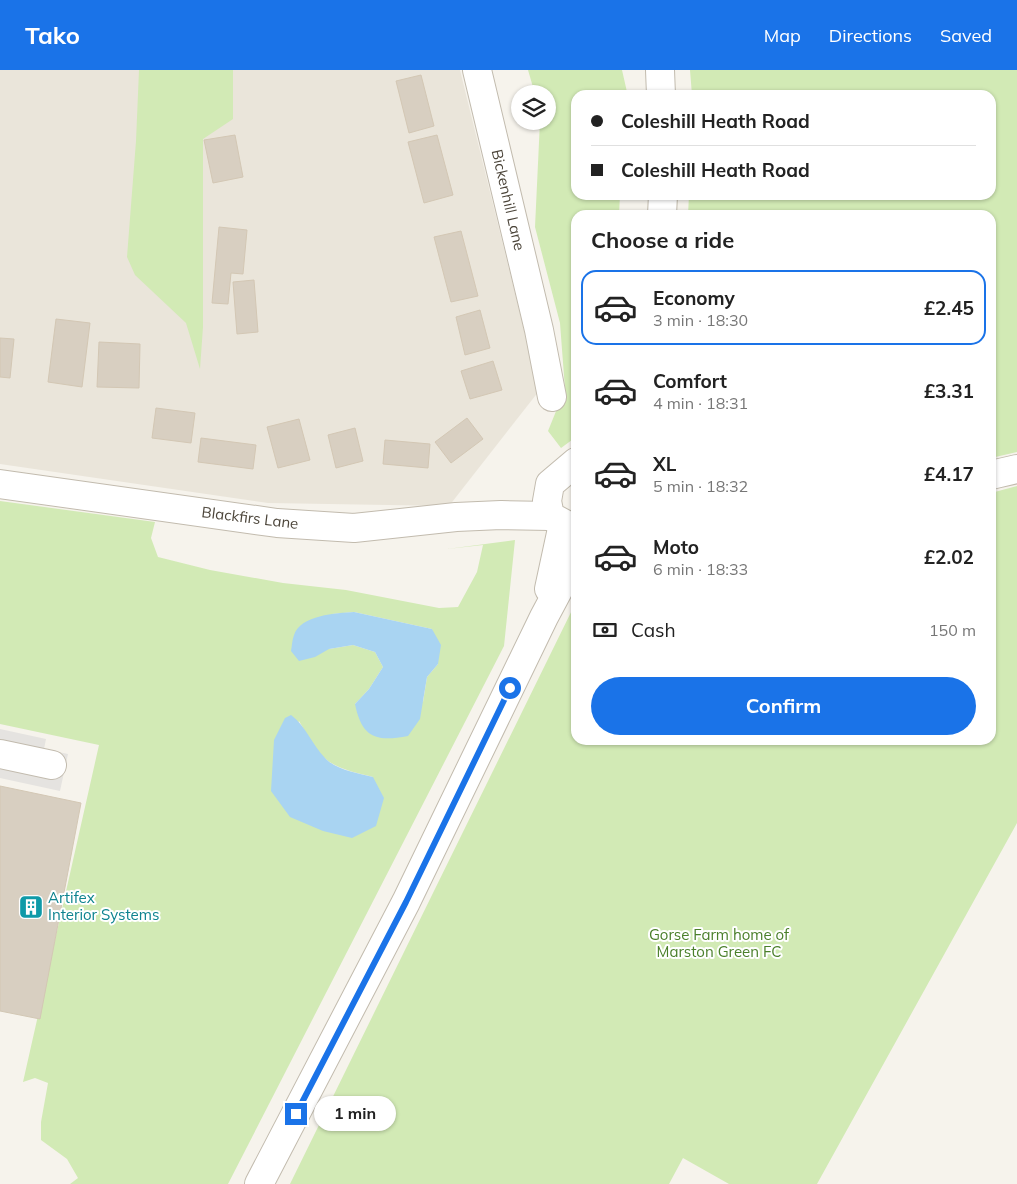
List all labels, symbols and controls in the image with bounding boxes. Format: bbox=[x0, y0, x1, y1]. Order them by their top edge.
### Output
text: Tako bbox=[25, 20, 80, 50]
text: Map bbox=[764, 24, 801, 47]
text: Directions bbox=[829, 24, 912, 47]
text: Saved bbox=[940, 24, 992, 47]
map controls bbox=[511, 85, 556, 130]
button: layers bbox=[511, 85, 556, 130]
text: Coleshill Heath Road bbox=[621, 109, 810, 133]
street label: Bickenhill Lane bbox=[488, 147, 529, 252]
text: Coleshill Heath Road bbox=[621, 158, 810, 182]
text: Choose a ride bbox=[591, 226, 734, 254]
icon: car bbox=[593, 285, 638, 330]
text: Economy bbox=[653, 286, 735, 310]
text: £2.45 bbox=[924, 296, 974, 320]
text: 3 min · 18:30 bbox=[653, 310, 748, 330]
icon: car bbox=[593, 368, 638, 413]
text: Comfort bbox=[653, 369, 727, 393]
text: £3.31 bbox=[924, 379, 974, 403]
text: 4 min · 18:31 bbox=[653, 393, 748, 413]
icon: car bbox=[593, 451, 638, 496]
text: XL bbox=[653, 452, 676, 476]
text: £4.17 bbox=[924, 462, 974, 486]
text: 5 min · 18:32 bbox=[653, 476, 748, 496]
street label: Blackfirs Lane bbox=[201, 502, 300, 533]
icon: car bbox=[593, 534, 638, 579]
text: Moto bbox=[653, 535, 699, 559]
text: £2.02 bbox=[924, 545, 974, 569]
text: 6 min · 18:33 bbox=[653, 559, 748, 579]
icon: cash bbox=[591, 616, 619, 644]
text: Cash bbox=[631, 618, 676, 642]
text: 150 m bbox=[929, 620, 976, 640]
route start bbox=[499, 677, 521, 699]
button: Confirm bbox=[591, 677, 976, 735]
place label: Artifex Interior Systems bbox=[48, 888, 159, 924]
building icon: Artifex Interior Systems bbox=[18, 894, 44, 920]
park label: Gorse Farm home of Marston Green FC bbox=[649, 925, 790, 961]
callout: 1 min bbox=[314, 1096, 396, 1132]
route end bbox=[285, 1103, 307, 1125]
text: 1 min bbox=[334, 1103, 376, 1123]

